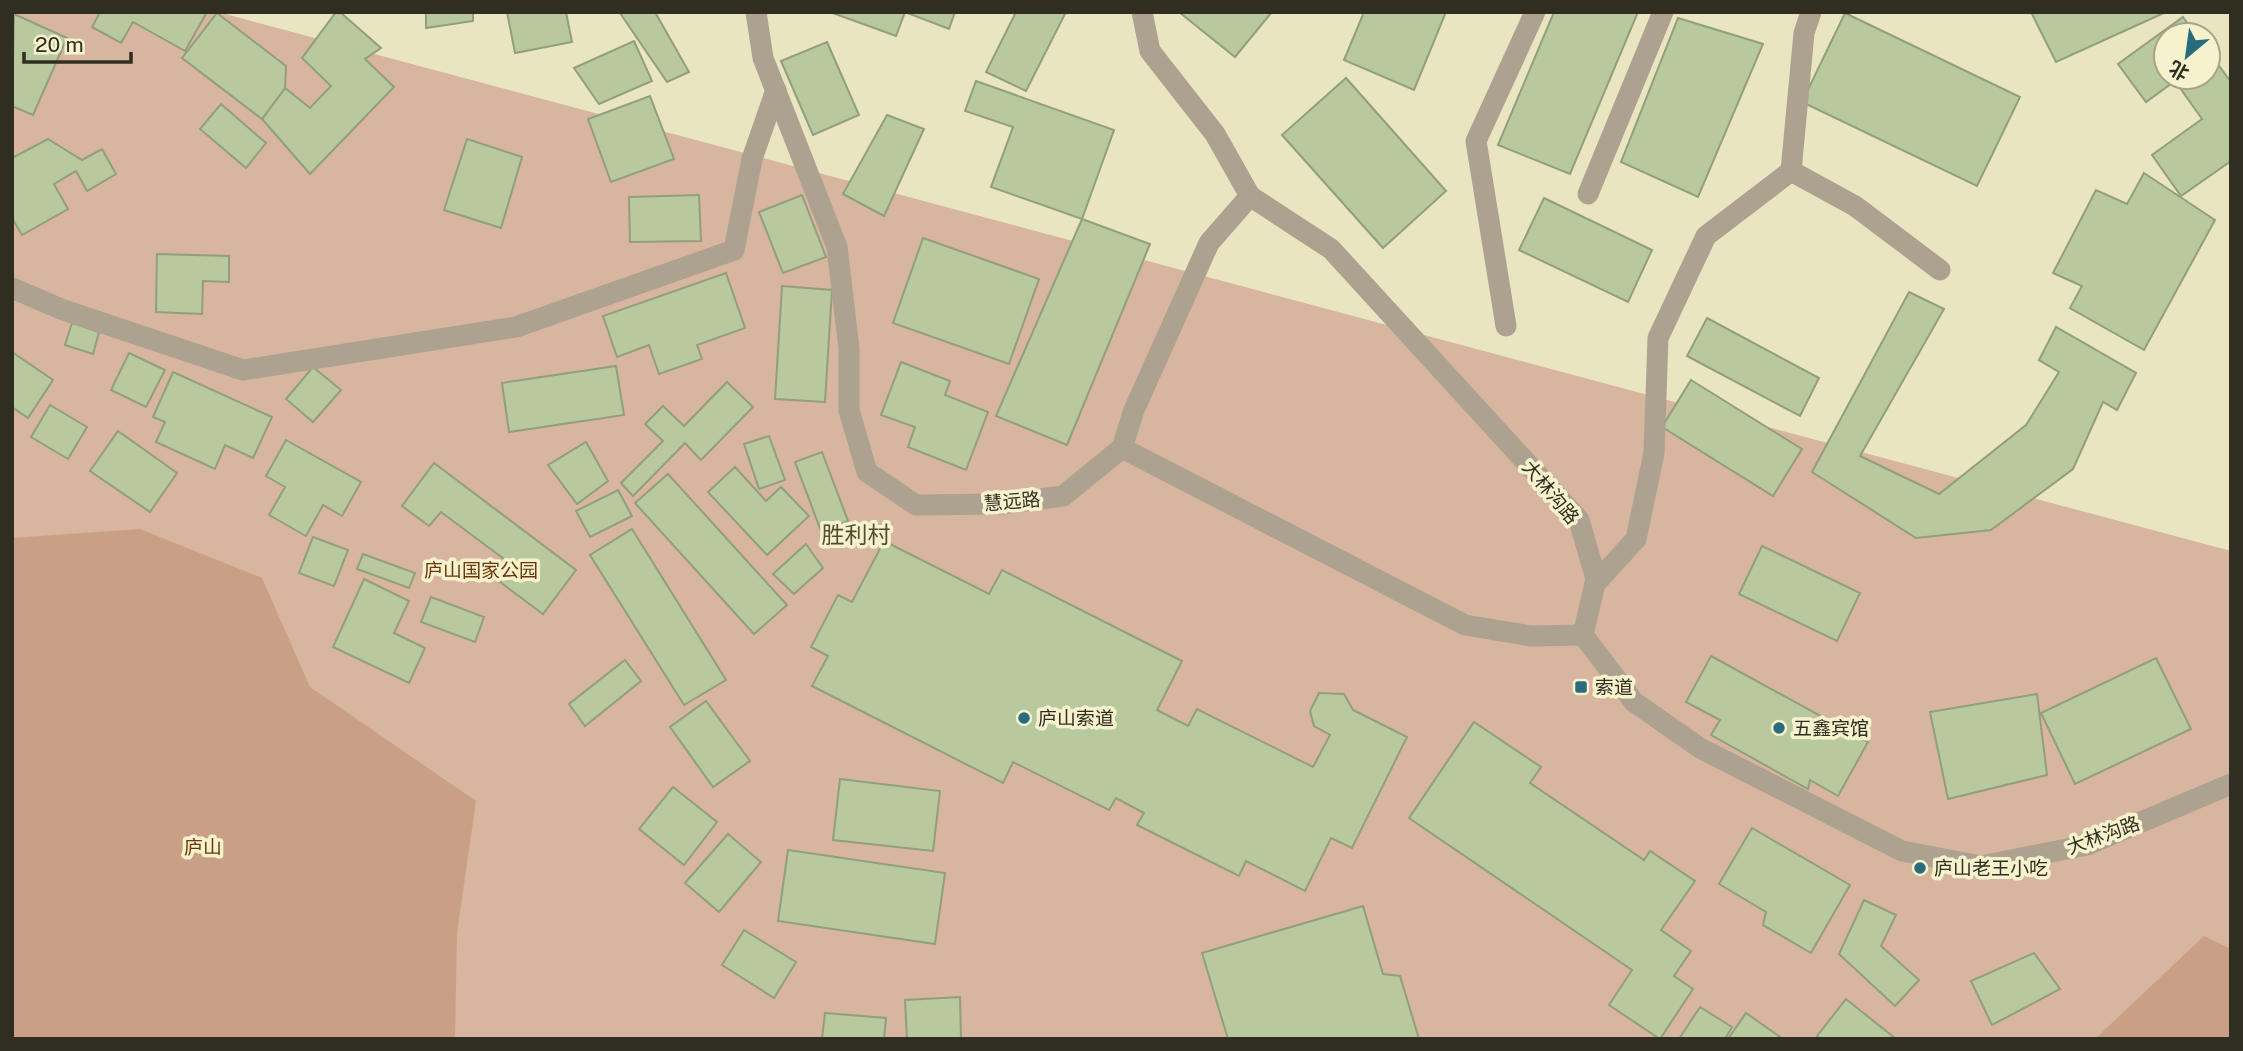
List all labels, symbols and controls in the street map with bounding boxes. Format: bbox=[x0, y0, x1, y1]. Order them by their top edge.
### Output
scale bar bbox=[24, 21, 131, 65]
north arrow bbox=[2152, 21, 2222, 91]
text: 20 m bbox=[35, 32, 84, 57]
text: 北 bbox=[2165, 57, 2192, 85]
street label: 大林沟路 bbox=[1518, 456, 1584, 528]
street label: 慧远路 bbox=[983, 488, 1041, 514]
district label: 胜利村 bbox=[822, 521, 891, 548]
park label: 庐山国家公园 bbox=[424, 559, 538, 581]
place label: 索道 bbox=[1595, 676, 1633, 698]
marker: 索道 bbox=[1573, 679, 1589, 695]
place label: 庐山索道 bbox=[1038, 707, 1114, 729]
marker: 庐山索道 bbox=[1016, 710, 1032, 726]
place label: 五鑫宾馆 bbox=[1793, 717, 1869, 739]
marker: 五鑫宾馆 bbox=[1771, 720, 1787, 736]
street label: 大林沟路 bbox=[2064, 812, 2142, 858]
park label: 庐山 bbox=[184, 836, 222, 858]
place label: 庐山老王小吃 bbox=[1934, 857, 2048, 879]
marker: 庐山老王小吃 bbox=[1912, 860, 1928, 876]

